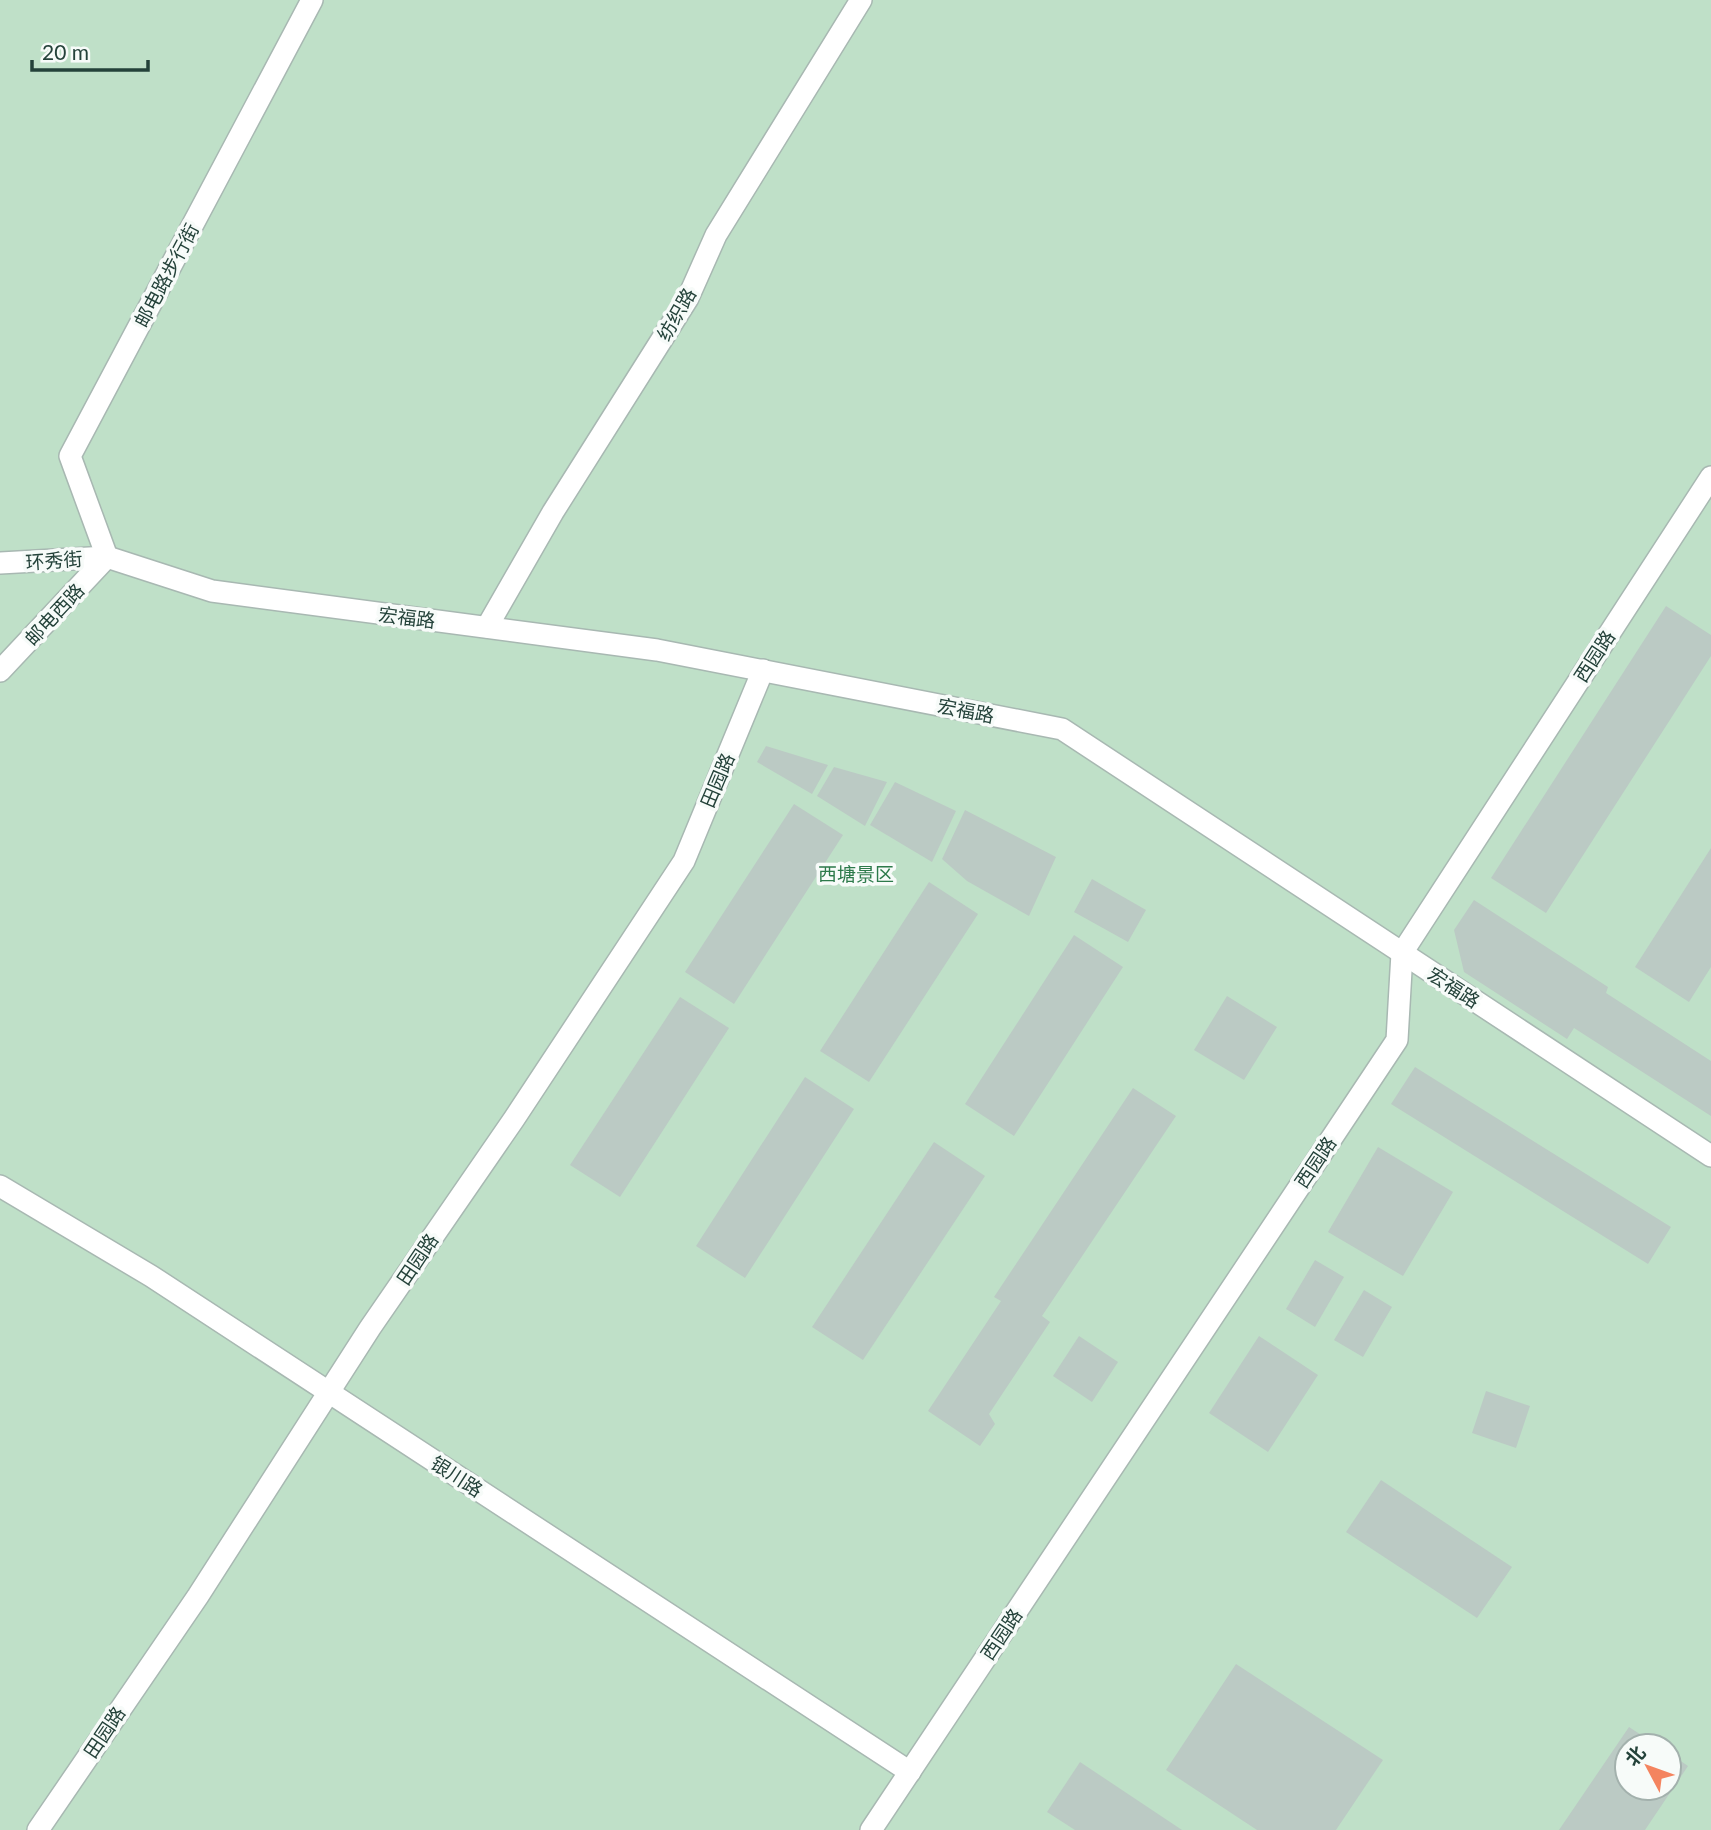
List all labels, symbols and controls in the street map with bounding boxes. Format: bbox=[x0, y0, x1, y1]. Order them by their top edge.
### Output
scale bar bbox=[32, 28, 147, 72]
text: 20 m bbox=[42, 39, 89, 64]
street label: 邮电路步行街 bbox=[129, 219, 203, 331]
street label: 纺织路 bbox=[652, 284, 700, 344]
street label: 环秀街 bbox=[25, 547, 83, 573]
street label: 邮电西路 bbox=[20, 578, 88, 650]
street label: 宏福路 bbox=[377, 602, 437, 632]
street label: 西园路 bbox=[1569, 626, 1619, 686]
street label: 宏福路 bbox=[936, 693, 996, 727]
street label: 田园路 bbox=[695, 749, 739, 811]
park label: 西塘景区 bbox=[818, 862, 894, 885]
street label: 宏福路 bbox=[1424, 962, 1484, 1012]
street label: 西园路 bbox=[1290, 1132, 1340, 1192]
street label: 田园路 bbox=[392, 1229, 442, 1289]
street label: 银川路 bbox=[427, 1451, 487, 1501]
street label: 西园路 bbox=[976, 1604, 1026, 1664]
street label: 田园路 bbox=[79, 1702, 129, 1762]
north arrow bbox=[1613, 1732, 1683, 1802]
text: 北 bbox=[1620, 1741, 1650, 1770]

